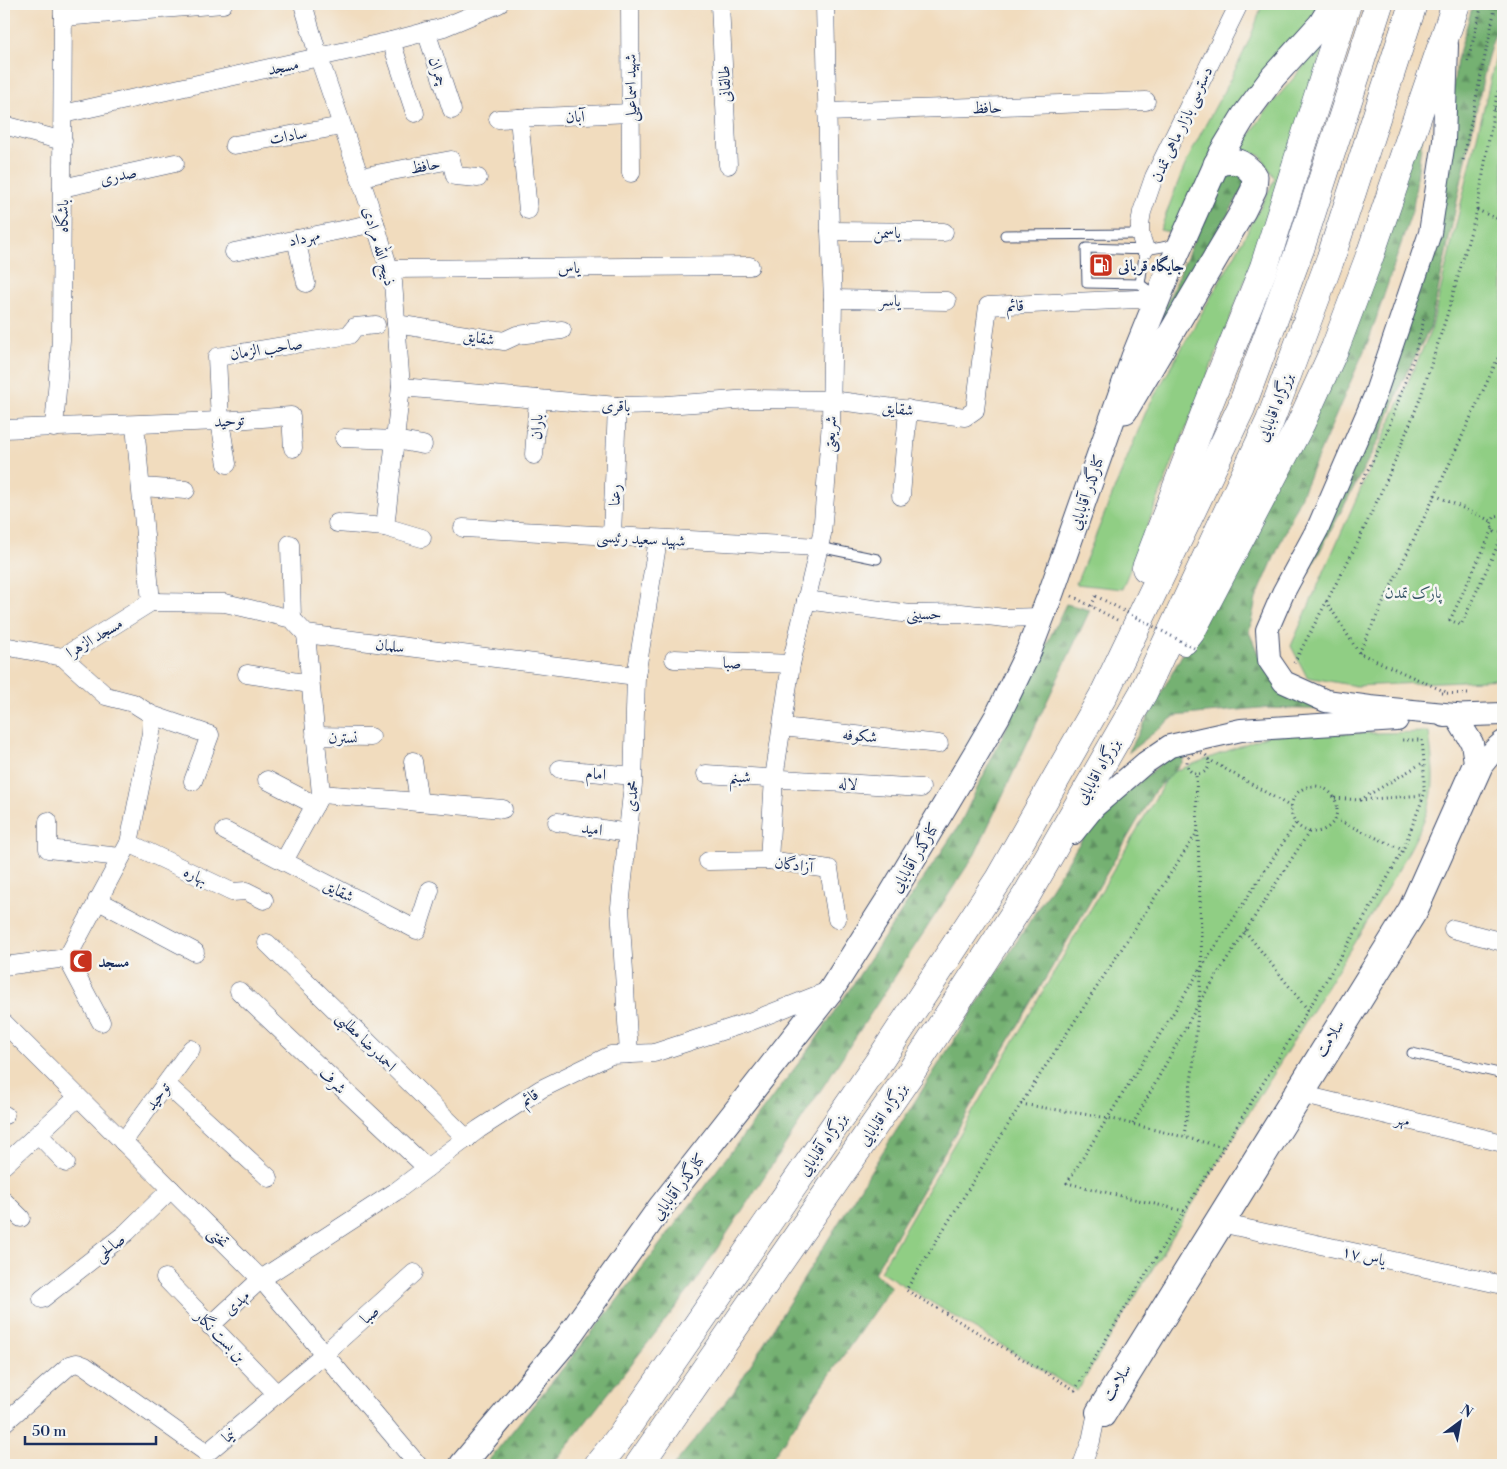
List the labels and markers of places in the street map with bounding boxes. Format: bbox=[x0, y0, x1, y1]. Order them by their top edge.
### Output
fuel station icon: جایگاه قربانی bbox=[1088, 252, 1114, 278]
place label: جایگاه قربانی bbox=[1117, 255, 1185, 276]
mosque icon: مسجد bbox=[68, 948, 94, 974]
place label: مسجد bbox=[98, 952, 129, 972]

